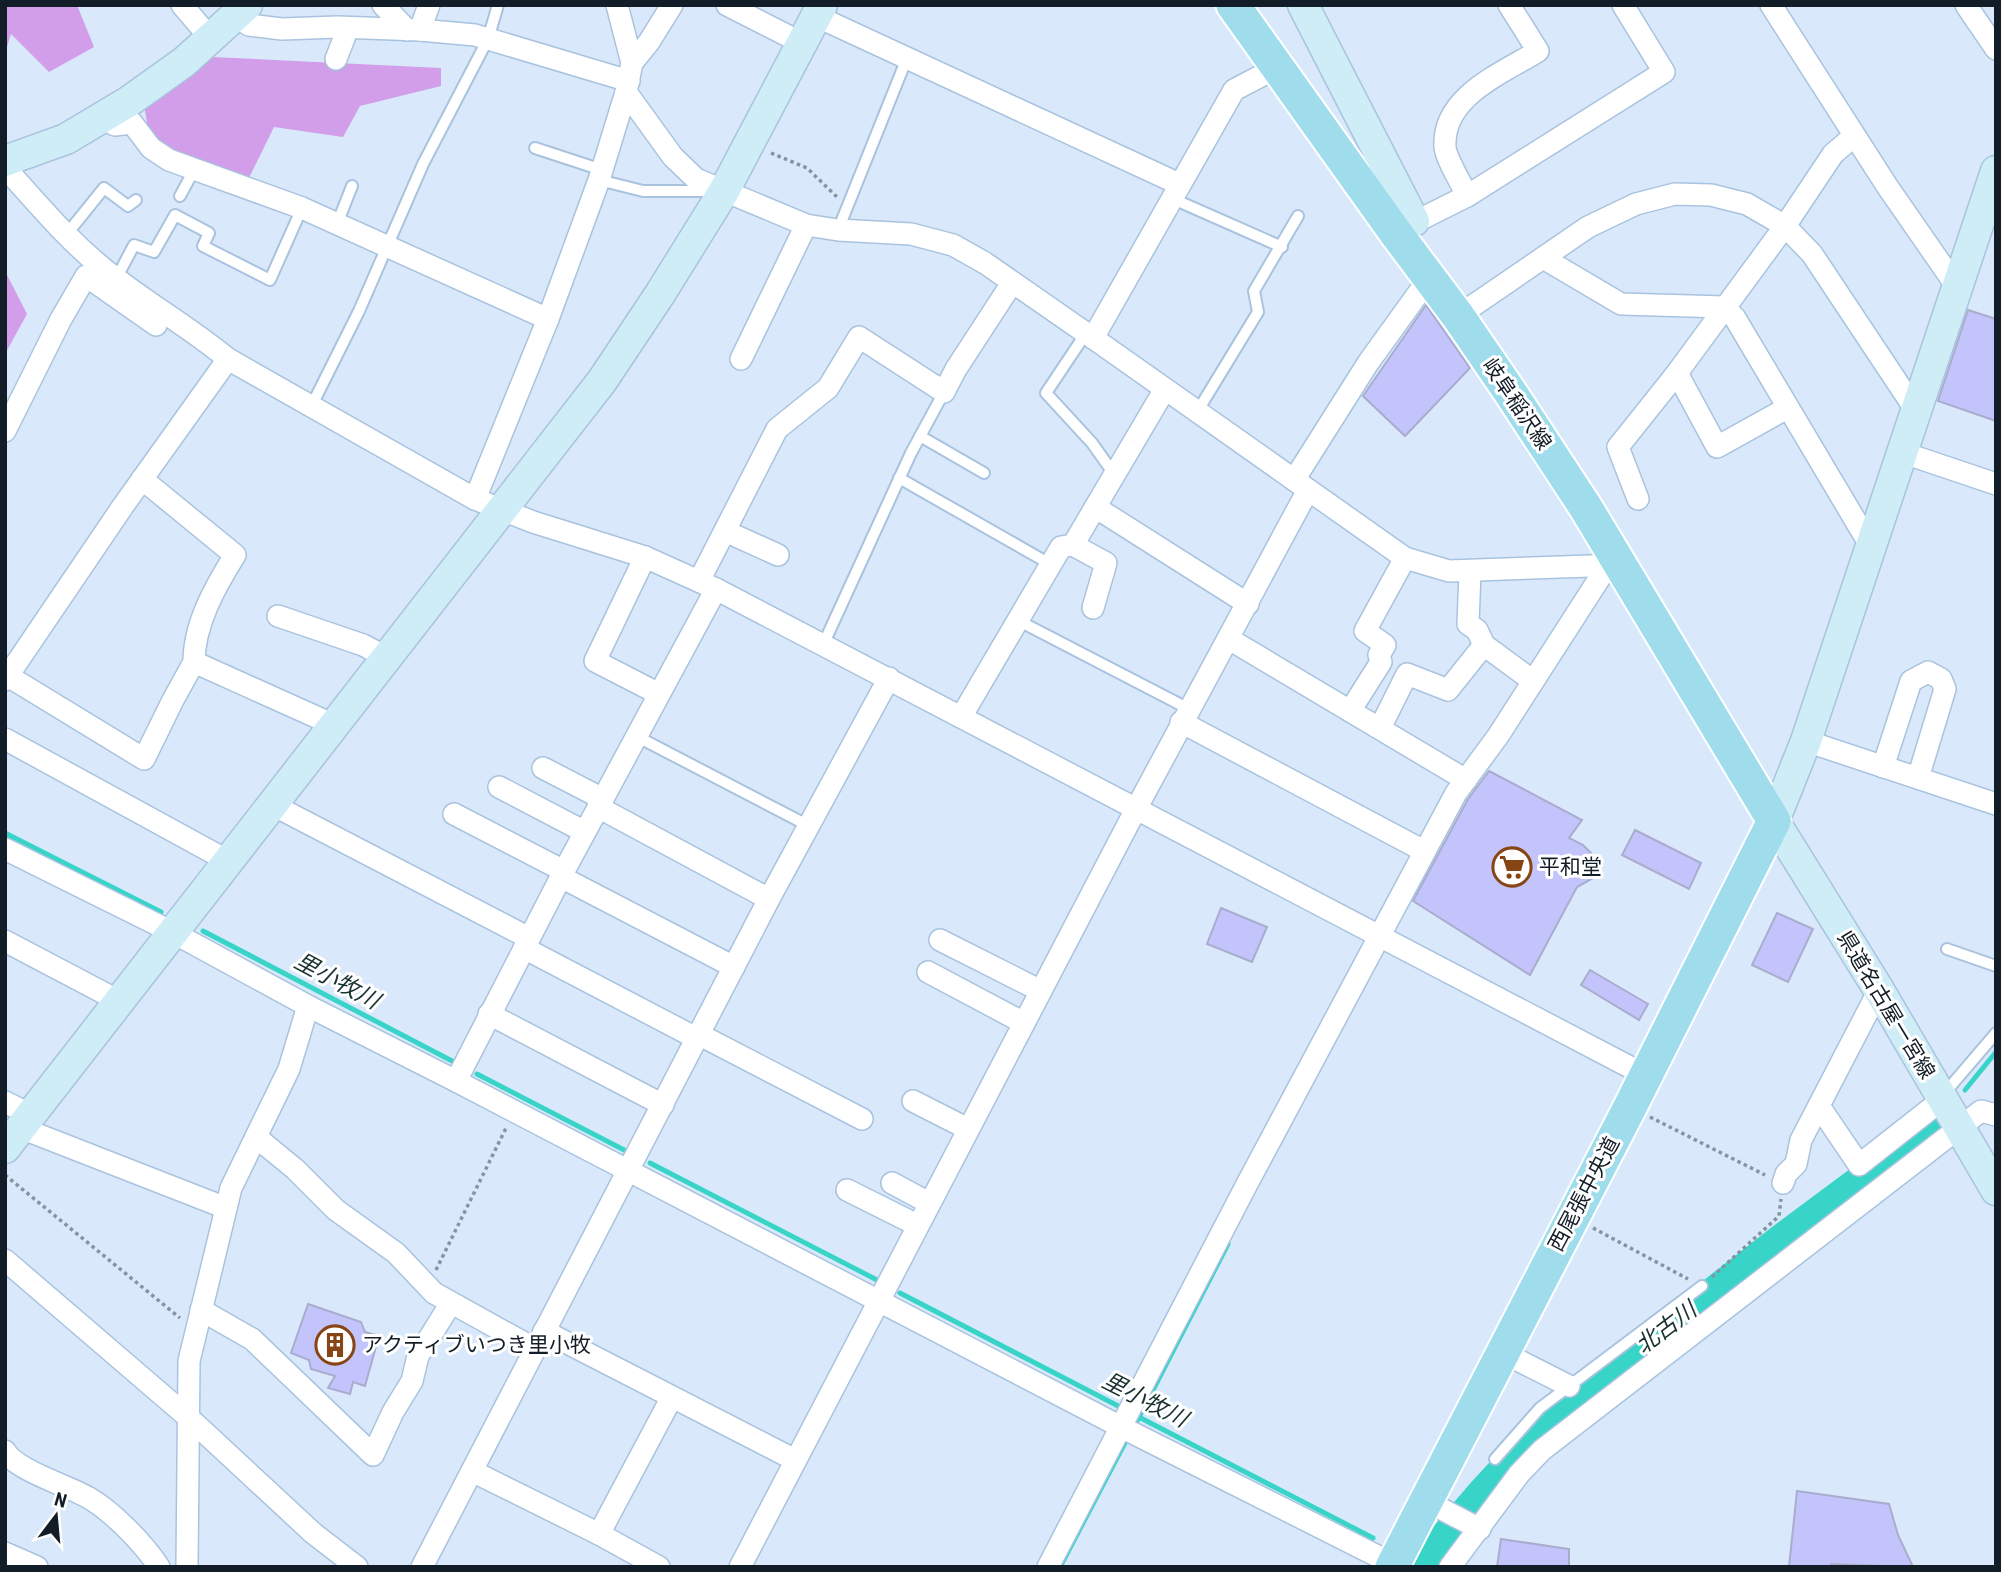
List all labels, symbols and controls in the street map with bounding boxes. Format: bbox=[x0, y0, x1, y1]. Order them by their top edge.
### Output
street label: 岐阜稲沢線 bbox=[1478, 354, 1556, 454]
supermarket icon: 平和堂 bbox=[1491, 846, 1533, 888]
place label: 平和堂 bbox=[1539, 855, 1602, 879]
street label: 県道名古屋一宮線 bbox=[1832, 927, 1940, 1083]
water label: 里小牧川 bbox=[290, 947, 387, 1016]
street label: 西尾張中央道 bbox=[1544, 1133, 1624, 1255]
water label: 北古川 bbox=[1630, 1295, 1704, 1360]
building icon: アクティブいつき里小牧 bbox=[314, 1324, 356, 1366]
place label: アクティブいつき里小牧 bbox=[362, 1333, 591, 1357]
water label: 里小牧川 bbox=[1098, 1367, 1195, 1434]
north arrow bbox=[21, 1481, 91, 1551]
text: N bbox=[52, 1487, 69, 1513]

